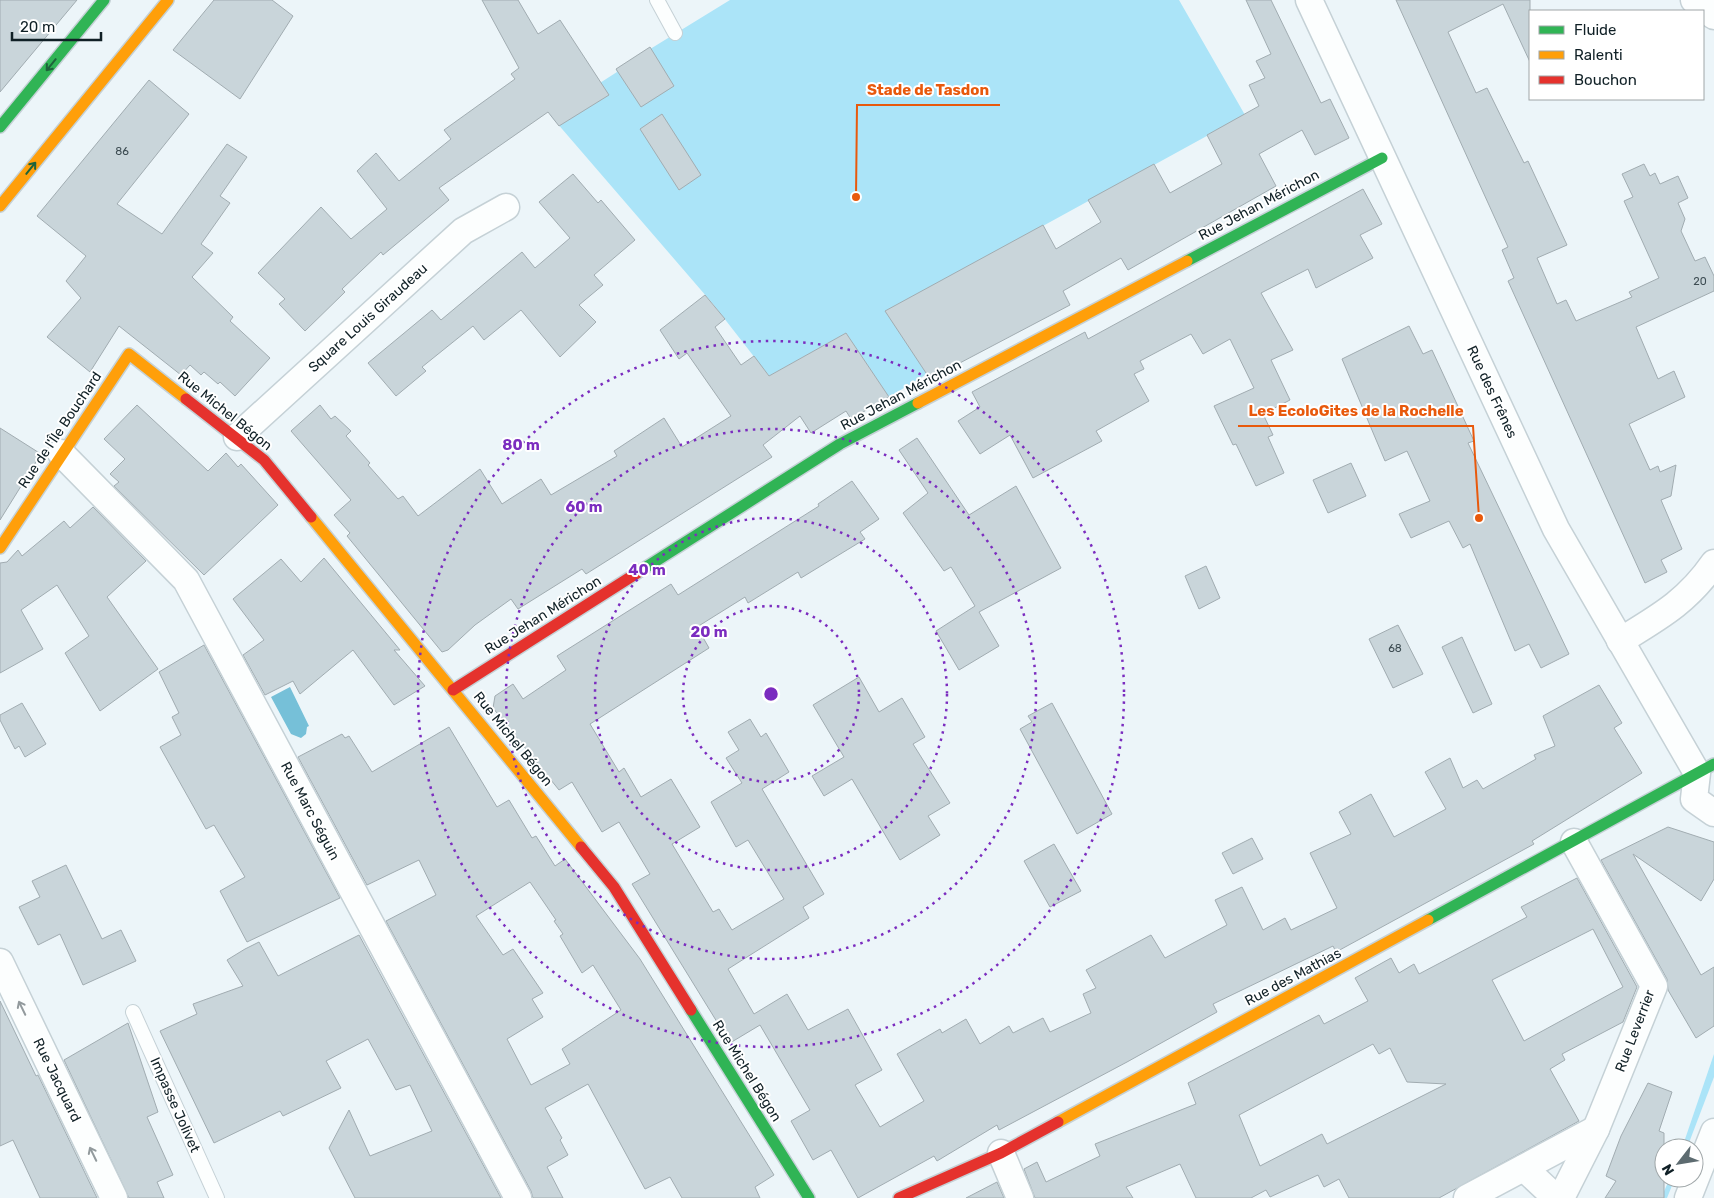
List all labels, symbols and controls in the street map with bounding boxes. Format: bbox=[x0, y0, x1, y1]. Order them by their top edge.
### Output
scale bar bbox=[12, 10, 101, 42]
legend bbox=[1529, 10, 1704, 100]
text: 20 m bbox=[20, 18, 55, 36]
text: Fluide bbox=[1574, 21, 1616, 39]
text: Ralenti bbox=[1574, 46, 1623, 64]
one-way arrow bbox=[45, 58, 56, 71]
text: Bouchon bbox=[1574, 71, 1637, 89]
callout: Stade de Tasdon bbox=[857, 75, 1000, 105]
text: Stade de Tasdon bbox=[867, 81, 989, 99]
house number: 86 bbox=[115, 145, 129, 158]
one-way arrow bbox=[25, 162, 36, 175]
street label: Rue Jehan Mérichon bbox=[1196, 166, 1322, 244]
street label: Square Louis Giraudeau bbox=[305, 260, 431, 376]
house number: 20 bbox=[1693, 275, 1707, 288]
street label: Rue des Frênes bbox=[1463, 343, 1521, 441]
street label: Rue Jehan Mérichon bbox=[838, 356, 964, 434]
street label: Rue de l'Île Bouchard bbox=[14, 368, 105, 491]
street label: Rue Michel Bégon bbox=[174, 368, 276, 454]
callout: Les EcoloGites de la Rochelle bbox=[1238, 396, 1473, 426]
text: Les EcoloGites de la Rochelle bbox=[1248, 402, 1464, 420]
text: 80 m bbox=[502, 436, 540, 454]
text: 60 m bbox=[566, 498, 602, 516]
text: 40 m bbox=[628, 561, 666, 579]
street label: Rue Jehan Mérichon bbox=[482, 572, 604, 658]
text: 20 m bbox=[691, 623, 727, 641]
house number: 68 bbox=[1388, 642, 1402, 655]
centre of rings bbox=[762, 685, 780, 703]
street label: Rue Michel Bégon bbox=[470, 688, 556, 790]
street label: Rue Marc Séguin bbox=[277, 759, 343, 863]
street label: Rue des Mathias bbox=[1242, 944, 1344, 1010]
street label: Rue Leverrier bbox=[1612, 987, 1659, 1075]
one-way arrow bbox=[17, 1001, 26, 1016]
street label: Rue Michel Bégon bbox=[709, 1017, 785, 1125]
street label: Rue Jacquard bbox=[29, 1035, 85, 1125]
street label: Impasse Jolivet bbox=[146, 1055, 204, 1156]
north arrow bbox=[1654, 1138, 1704, 1188]
one-way arrow bbox=[87, 1147, 97, 1162]
text: N bbox=[1658, 1161, 1678, 1178]

